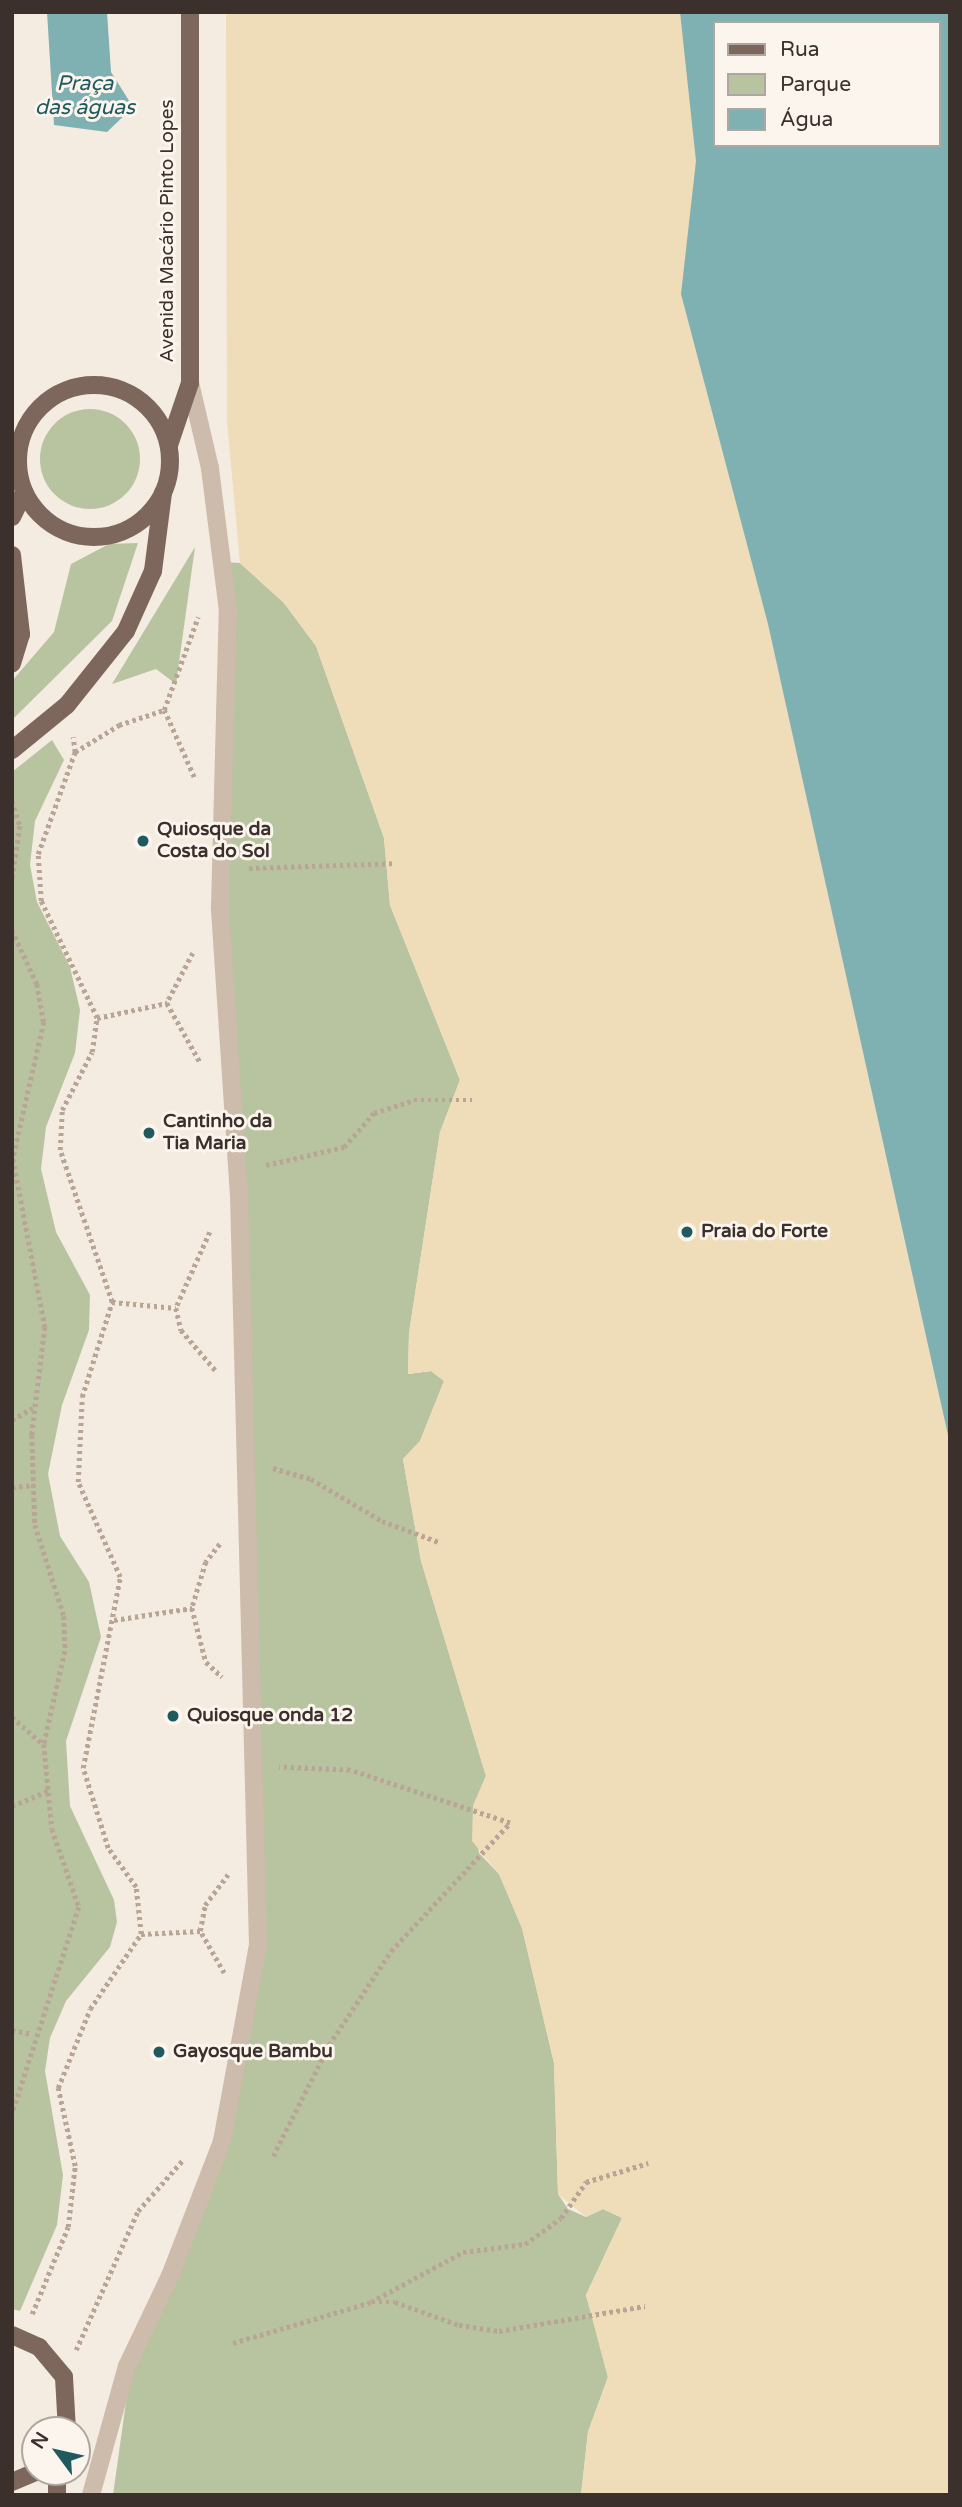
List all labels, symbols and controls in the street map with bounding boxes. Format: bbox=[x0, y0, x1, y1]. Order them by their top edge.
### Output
legend bbox=[713, 21, 941, 147]
text: Rua bbox=[780, 37, 820, 62]
water label: Praça das águas bbox=[35, 71, 135, 121]
text: Parque bbox=[780, 72, 851, 97]
street label: Avenida Macário Pinto Lopes bbox=[157, 99, 179, 363]
text: Água bbox=[780, 107, 833, 132]
place label: Quiosque da Costa do Sol bbox=[157, 819, 271, 863]
marker: Quiosque da Costa do Sol bbox=[135, 833, 151, 849]
place label: Cantinho da Tia Maria bbox=[163, 1111, 273, 1155]
marker: Cantinho da Tia Maria bbox=[141, 1125, 157, 1141]
place label: Praia do Forte bbox=[701, 1221, 828, 1243]
marker: Praia do Forte bbox=[679, 1224, 695, 1240]
place label: Quiosque onda 12 bbox=[187, 1705, 353, 1727]
marker: Quiosque onda 12 bbox=[165, 1708, 181, 1724]
place label: Gayosque Bambu bbox=[173, 2041, 333, 2063]
marker: Gayosque Bambu bbox=[151, 2044, 167, 2060]
north arrow bbox=[21, 2416, 91, 2486]
text: N bbox=[27, 2428, 53, 2453]

